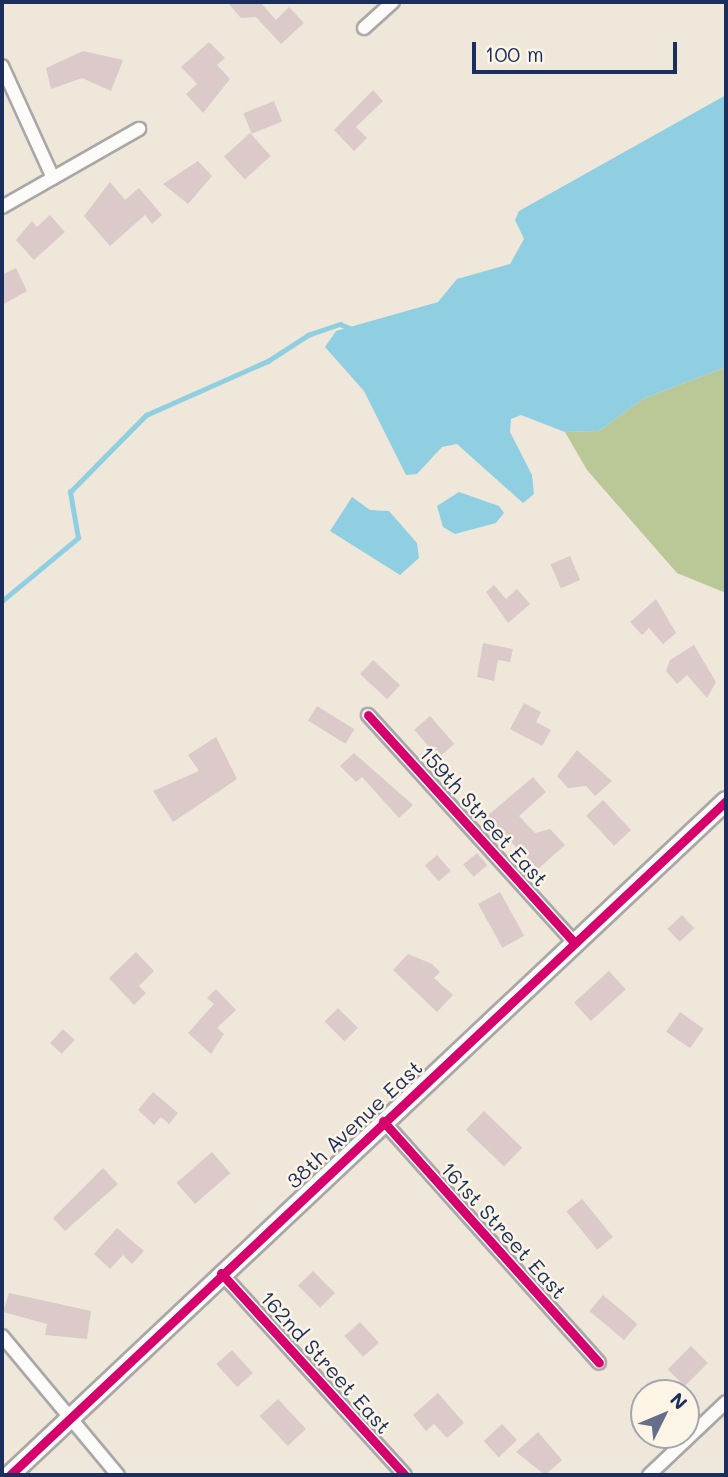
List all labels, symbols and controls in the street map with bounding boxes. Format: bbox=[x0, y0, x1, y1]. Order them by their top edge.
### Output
scale bar bbox=[476, 28, 681, 72]
text: 100 m bbox=[485, 40, 544, 67]
street label: 159th Street East bbox=[414, 741, 554, 891]
street label: 38th Avenue East bbox=[281, 1055, 427, 1193]
street label: 161st Street East bbox=[436, 1156, 572, 1304]
street label: 162nd Street East bbox=[255, 1285, 397, 1439]
north arrow bbox=[630, 1379, 700, 1449]
text: N bbox=[665, 1387, 693, 1414]

